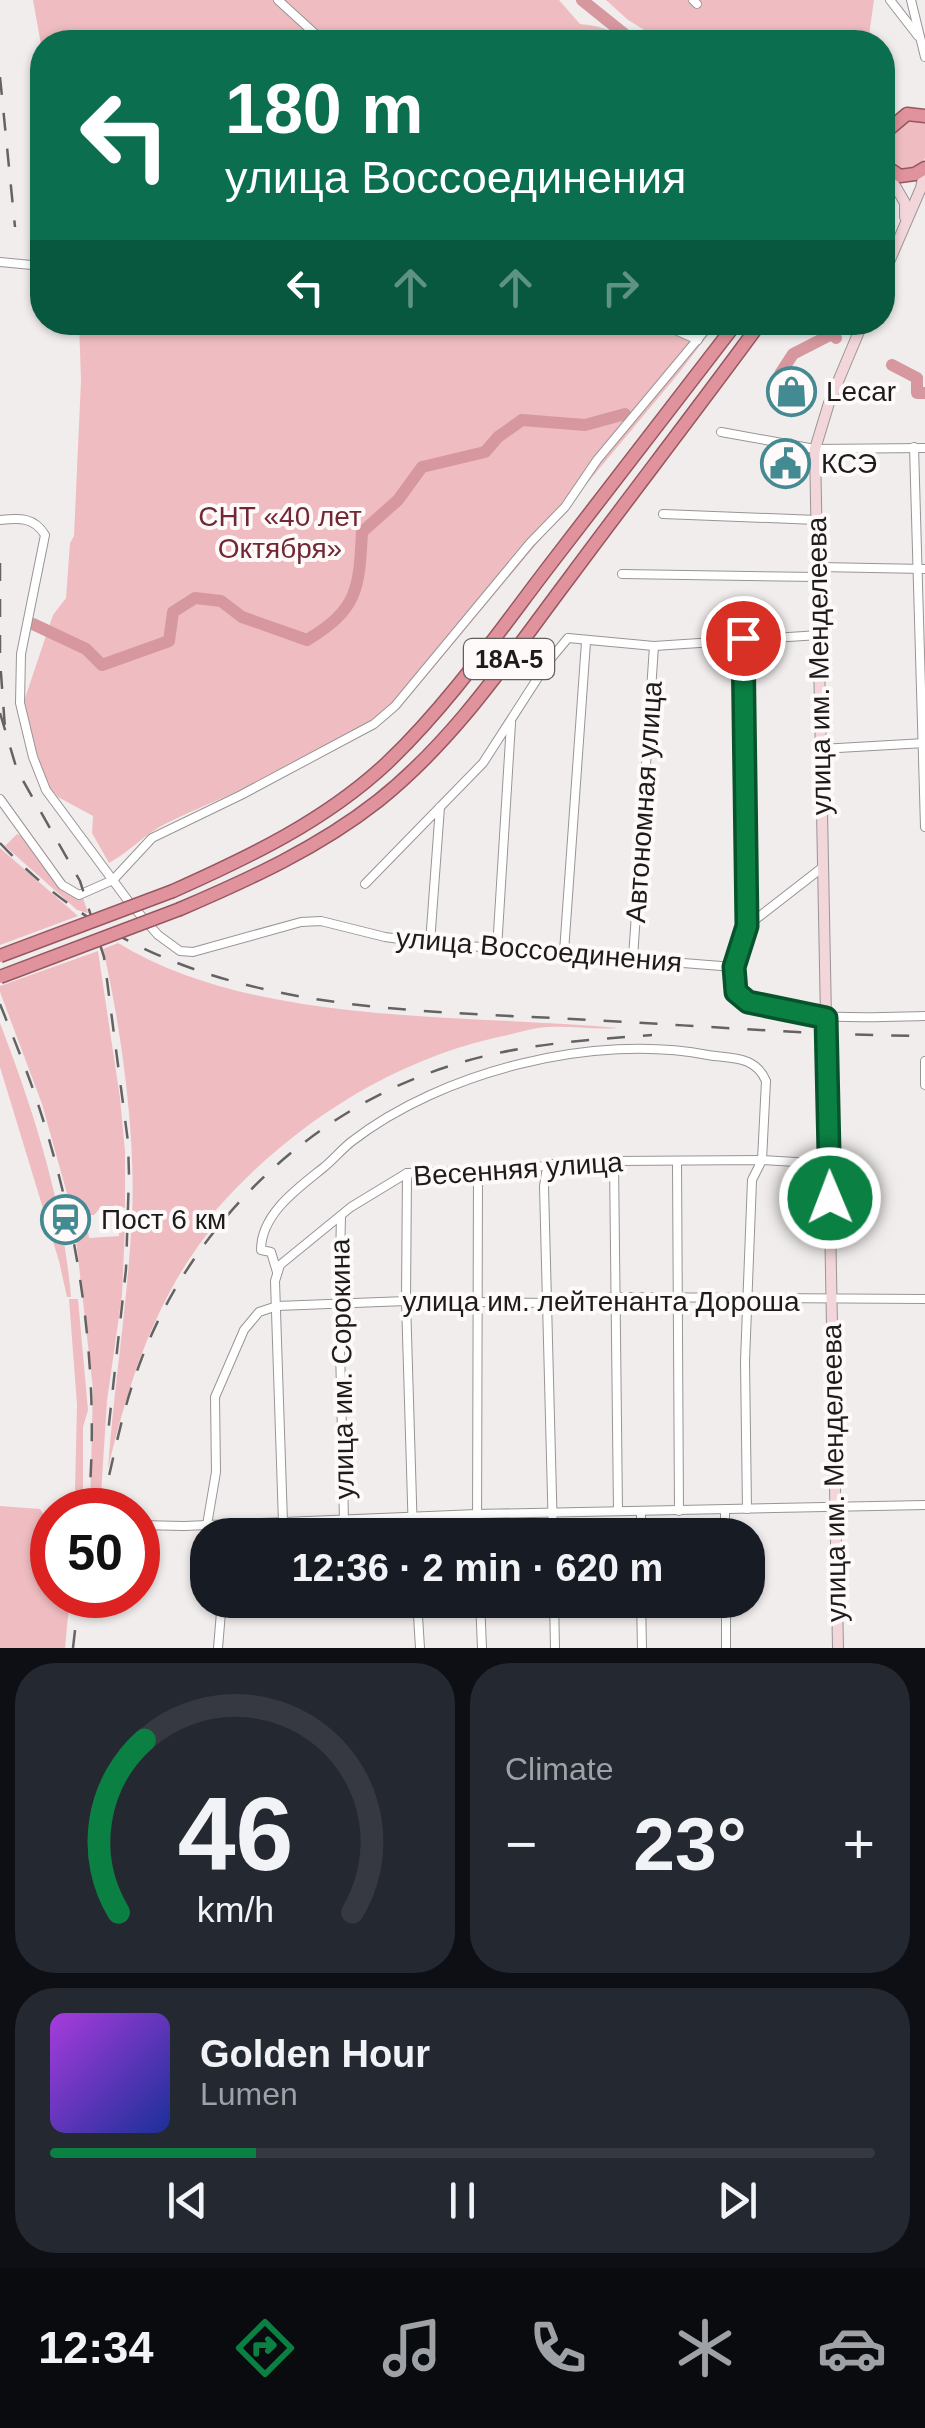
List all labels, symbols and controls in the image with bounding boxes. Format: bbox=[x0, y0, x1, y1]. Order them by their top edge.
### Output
icon: left bbox=[60, 70, 190, 200]
text: 180 m bbox=[225, 70, 423, 148]
text: улица Воссоединения bbox=[225, 152, 686, 203]
icon: left bbox=[278, 260, 333, 315]
icon: ahead bbox=[383, 260, 438, 315]
icon: ahead bbox=[488, 260, 543, 315]
icon: right bbox=[593, 260, 648, 315]
shop icon: Lecar bbox=[765, 365, 817, 417]
place label: Lecar bbox=[826, 376, 896, 407]
public building icon: КСЭ bbox=[760, 437, 812, 489]
place label: КСЭ bbox=[821, 448, 877, 479]
park label: СНТ «40 лет Октября» bbox=[198, 501, 362, 564]
street label: улица им. Менделеева bbox=[801, 516, 837, 815]
pin bbox=[701, 596, 786, 681]
icon: arrive bbox=[716, 611, 771, 666]
road number: 18А-5 bbox=[464, 639, 554, 679]
street label: Автономная улица bbox=[620, 680, 668, 924]
street label: улица Воссоединения bbox=[395, 922, 683, 978]
street label: Весенняя улица bbox=[412, 1146, 624, 1192]
position arrow bbox=[778, 1146, 882, 1250]
station icon: Пост 6 км bbox=[40, 1193, 92, 1245]
place label: Пост 6 км bbox=[101, 1204, 226, 1235]
street label: улица им. Сорокина bbox=[324, 1238, 360, 1500]
street label: улица им. лейтенанта Дороша bbox=[402, 1286, 800, 1317]
street label: улица им. Менделеева bbox=[816, 1323, 852, 1622]
speed limit sign: 50 bbox=[30, 1488, 160, 1618]
text: 12:36 · 2 min · 620 m bbox=[292, 1547, 663, 1589]
text: Climate bbox=[505, 1751, 613, 1787]
text: 46 bbox=[177, 1776, 293, 1892]
text: 23° bbox=[633, 1802, 747, 1886]
text: − bbox=[505, 1813, 537, 1875]
text: + bbox=[843, 1813, 875, 1875]
text: km/h bbox=[196, 1890, 274, 1930]
text: Golden Hour bbox=[200, 2033, 430, 2075]
text: Lumen bbox=[200, 2076, 298, 2112]
icon: previous bbox=[160, 2173, 215, 2228]
icon: pause bbox=[435, 2173, 490, 2228]
icon: next bbox=[710, 2173, 765, 2228]
icon: directions bbox=[230, 2313, 300, 2383]
icon: music bbox=[377, 2313, 447, 2383]
icon: phone bbox=[523, 2313, 593, 2383]
icon: climate bbox=[670, 2313, 740, 2383]
icon: car bbox=[817, 2313, 887, 2383]
text: 12:34 bbox=[38, 2322, 153, 2373]

